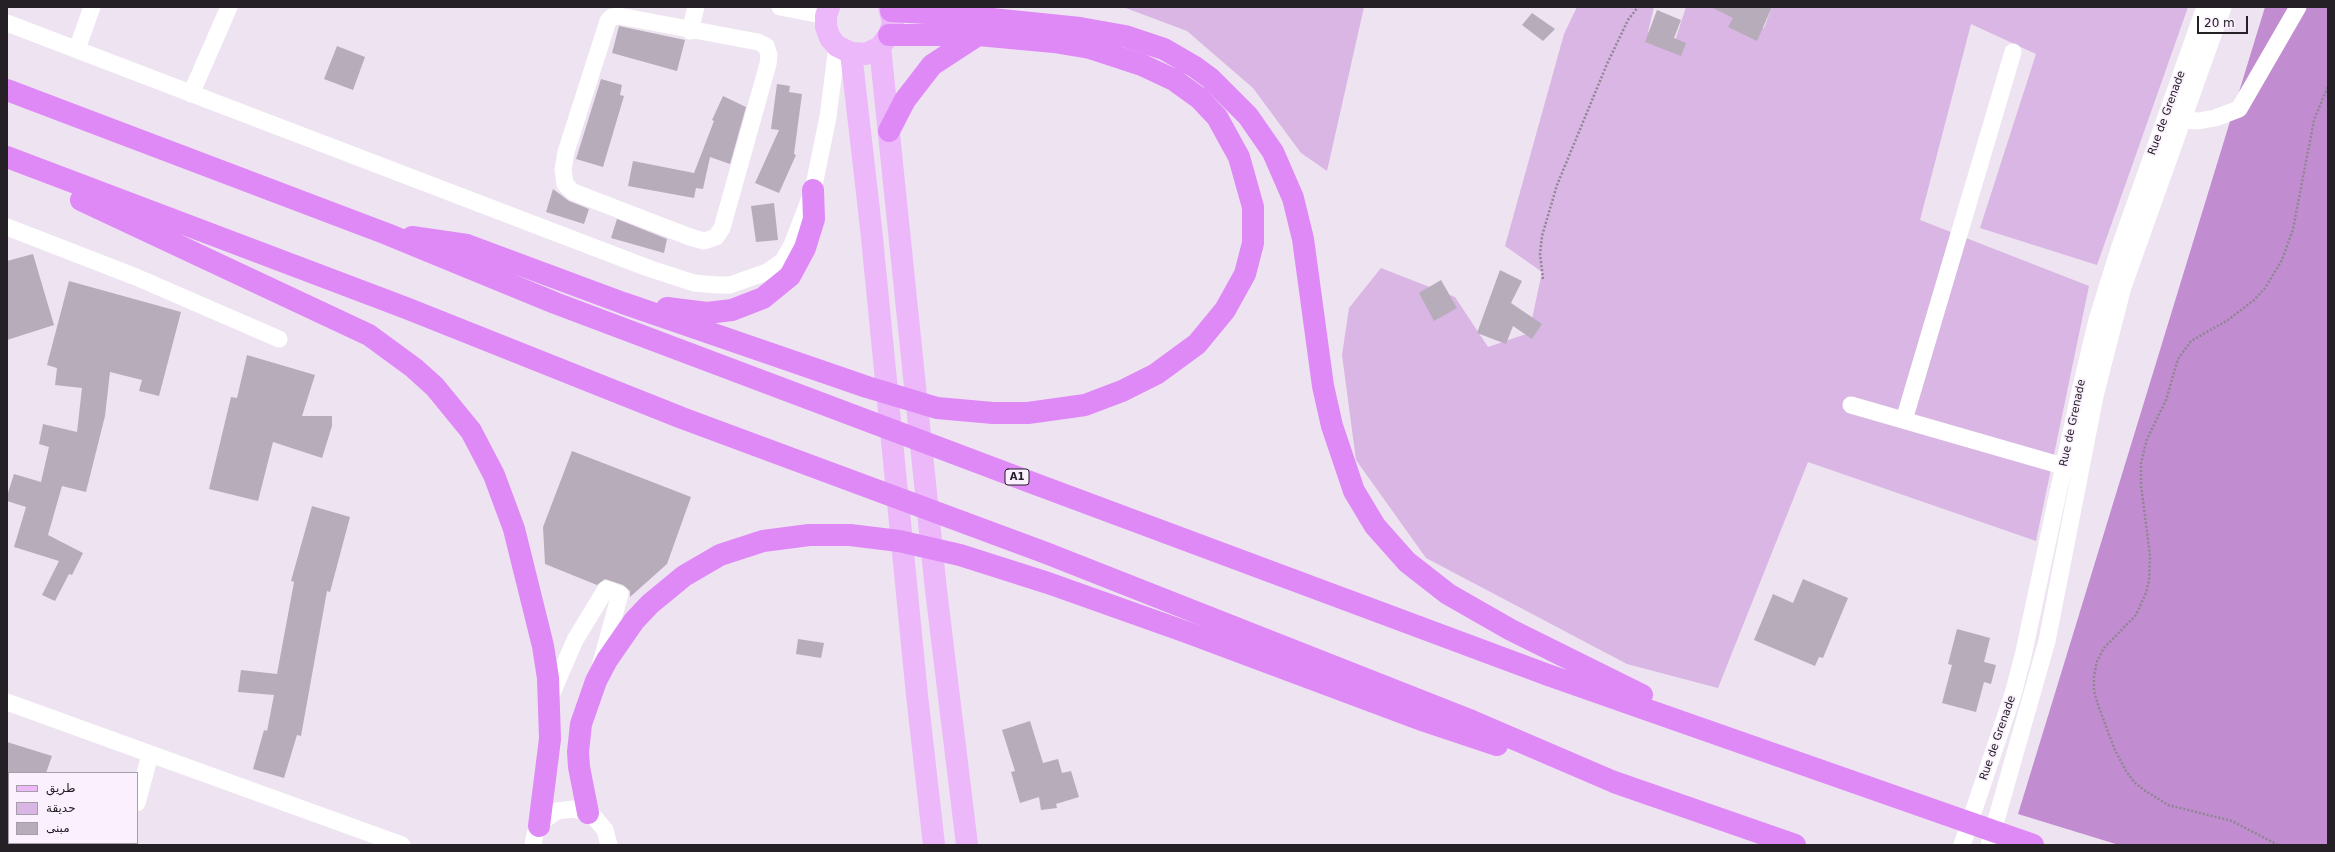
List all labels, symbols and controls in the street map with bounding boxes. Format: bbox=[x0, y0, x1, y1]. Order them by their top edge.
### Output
scale bar bbox=[2199, 8, 2250, 34]
text: 20 m bbox=[2204, 16, 2235, 30]
street label: Rue de Grenade bbox=[2146, 69, 2188, 157]
street label: Rue de Grenade bbox=[2057, 378, 2089, 468]
road number: A1 bbox=[1005, 469, 1029, 485]
street label: Rue de Grenade bbox=[1977, 694, 2019, 782]
legend bbox=[8, 772, 138, 844]
text: طريق bbox=[46, 781, 76, 795]
text: حديقة bbox=[46, 801, 76, 815]
text: مبنى bbox=[46, 821, 70, 835]

